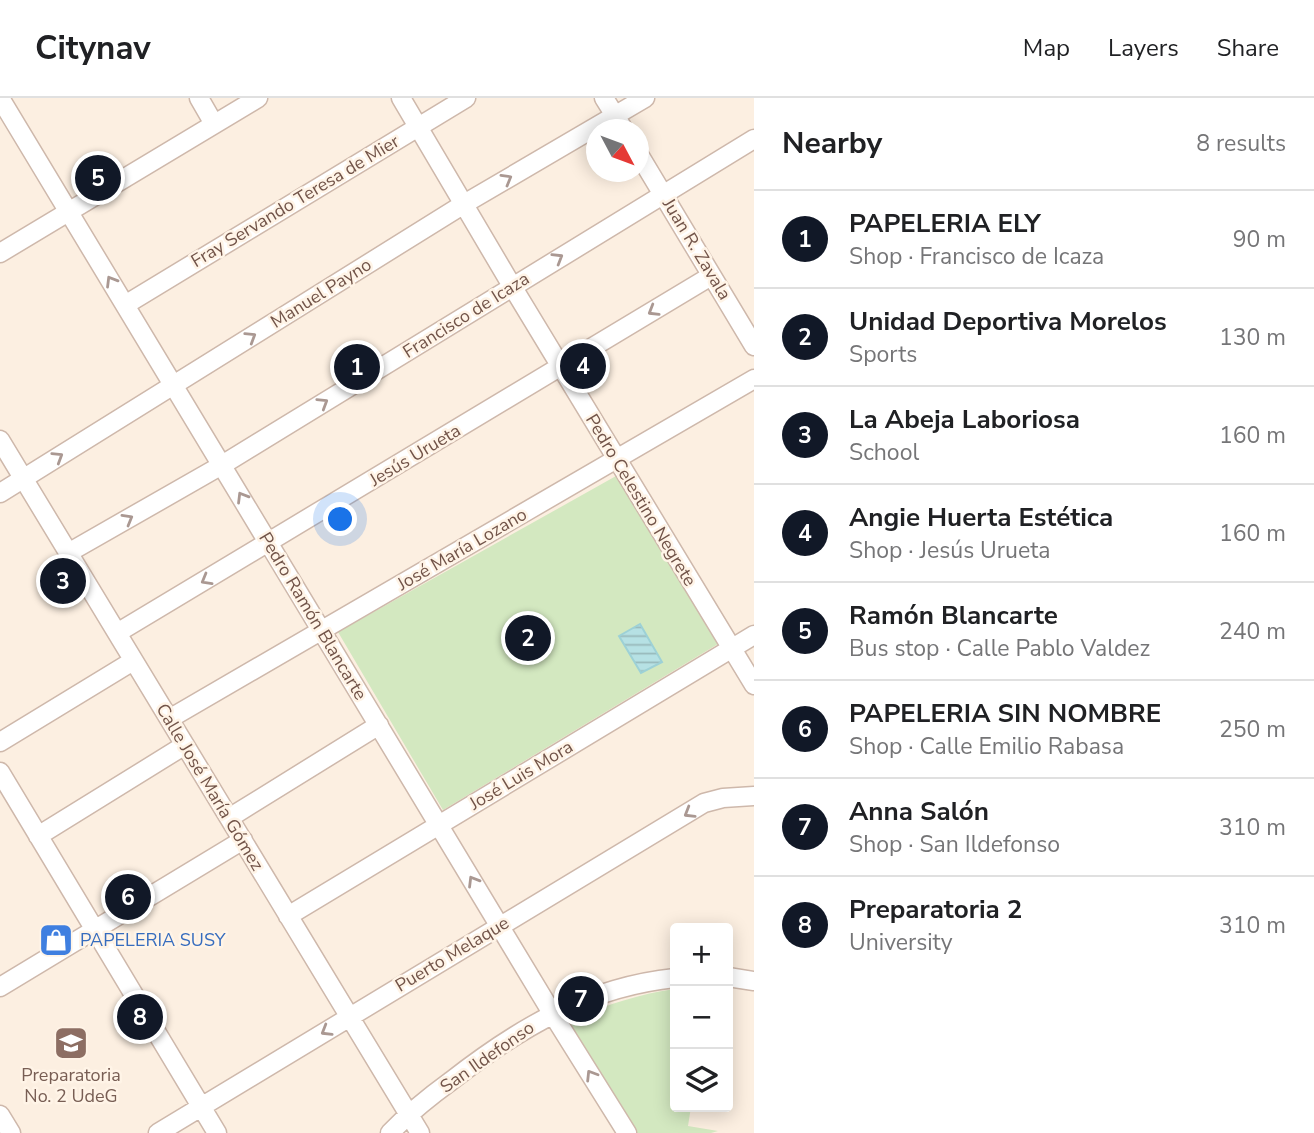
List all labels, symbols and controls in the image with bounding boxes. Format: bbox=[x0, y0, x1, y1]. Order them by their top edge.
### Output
text: Citynav bbox=[35, 26, 151, 71]
text: Map bbox=[1023, 32, 1070, 64]
text: Layers bbox=[1108, 32, 1179, 64]
text: Share bbox=[1217, 32, 1279, 64]
north arrow bbox=[586, 119, 649, 182]
text: Nearby bbox=[782, 123, 882, 164]
text: 8 results bbox=[1196, 128, 1286, 159]
street label: Fray Servando Teresa de Mier bbox=[186, 129, 404, 273]
pin: 5 bbox=[75, 152, 121, 204]
one-way arrow bbox=[500, 174, 513, 187]
street label: Juan R. Zavala bbox=[657, 193, 737, 304]
text: PAPELERIA ELY bbox=[849, 206, 1041, 241]
text: 1 bbox=[798, 224, 812, 255]
text: 90 m bbox=[1233, 224, 1286, 255]
text: Shop · Francisco de Icaza bbox=[849, 241, 1104, 272]
street label: Manuel Payno bbox=[266, 252, 376, 334]
one-way arrow bbox=[551, 253, 564, 266]
street label: Francisco de Icaza bbox=[398, 266, 534, 364]
one-way arrow bbox=[106, 276, 119, 289]
one-way arrow bbox=[648, 303, 661, 316]
text: Unidad Deportiva Morelos bbox=[849, 304, 1167, 339]
text: 2 bbox=[798, 322, 812, 353]
text: 130 m bbox=[1219, 322, 1286, 353]
one-way arrow bbox=[243, 332, 256, 345]
text: Sports bbox=[849, 339, 917, 370]
pin: 4 bbox=[560, 340, 606, 392]
pin: 1 bbox=[334, 341, 380, 393]
one-way arrow bbox=[315, 398, 328, 411]
text: La Abeja Laboriosa bbox=[849, 402, 1080, 437]
street label: Pedro Celestino Negrete bbox=[580, 409, 702, 591]
street label: Jesús Urueta bbox=[364, 418, 465, 492]
text: 3 bbox=[798, 420, 812, 451]
text: 160 m bbox=[1219, 420, 1286, 451]
text: School bbox=[849, 437, 919, 468]
one-way arrow bbox=[50, 452, 63, 465]
one-way arrow bbox=[237, 491, 250, 504]
text: Angie Huerta Estética bbox=[849, 500, 1113, 535]
your location bbox=[323, 502, 357, 536]
street label: José María Lozano bbox=[392, 502, 531, 596]
one-way arrow bbox=[120, 514, 133, 527]
text: 4 bbox=[798, 518, 812, 549]
text: 160 m bbox=[1219, 518, 1286, 549]
street label: Pedro Ramón Blancarte bbox=[253, 528, 373, 704]
text: Shop · Jesús Urueta bbox=[849, 535, 1050, 566]
pin: 3 bbox=[40, 555, 86, 607]
one-way arrow bbox=[201, 572, 214, 585]
text: Ramón Blancarte bbox=[849, 598, 1058, 633]
pin: 2 bbox=[505, 612, 551, 664]
text: 5 bbox=[798, 616, 812, 647]
text: 240 m bbox=[1219, 616, 1286, 647]
text: Bus stop · Calle Pablo Valdez bbox=[849, 633, 1150, 664]
text: PAPELERIA SIN NOMBRE bbox=[849, 696, 1161, 731]
street label: Calle José María Gómez bbox=[151, 699, 269, 875]
text: 6 bbox=[798, 714, 812, 745]
text: 250 m bbox=[1219, 714, 1286, 745]
text: Shop · Calle Emilio Rabasa bbox=[849, 731, 1124, 762]
street label: José Luis Mora bbox=[464, 735, 577, 816]
text: Anna Salón bbox=[849, 794, 989, 829]
one-way arrow bbox=[684, 804, 697, 817]
text: 7 bbox=[798, 812, 812, 843]
text: 310 m bbox=[1219, 812, 1286, 843]
text: Shop · San Ildefonso bbox=[849, 829, 1060, 860]
pin: 6 bbox=[105, 871, 151, 923]
one-way arrow bbox=[468, 875, 481, 888]
text: Preparatoria 2 bbox=[849, 892, 1022, 927]
text: 8 bbox=[798, 910, 812, 941]
text: 310 m bbox=[1219, 910, 1286, 941]
street label: Puerto Melaque bbox=[391, 911, 513, 997]
shop icon: PAPELERIA SUSY bbox=[37, 921, 75, 959]
map controls bbox=[670, 923, 733, 1112]
button: + bbox=[670, 923, 733, 986]
text: University bbox=[849, 927, 953, 958]
place label: PAPELERIA SUSY bbox=[80, 928, 226, 952]
pin: 7 bbox=[558, 973, 604, 1025]
button: − bbox=[670, 986, 733, 1049]
pin: 8 bbox=[117, 991, 163, 1043]
street label: San Ildefonso bbox=[435, 1016, 539, 1098]
one-way arrow bbox=[321, 1023, 334, 1036]
school or university icon: Preparatoria No. 2 UdeG bbox=[52, 1024, 90, 1062]
button: layers bbox=[670, 1049, 733, 1112]
place label: Preparatoria No. 2 UdeG bbox=[21, 1063, 121, 1108]
one-way arrow bbox=[586, 1070, 599, 1083]

